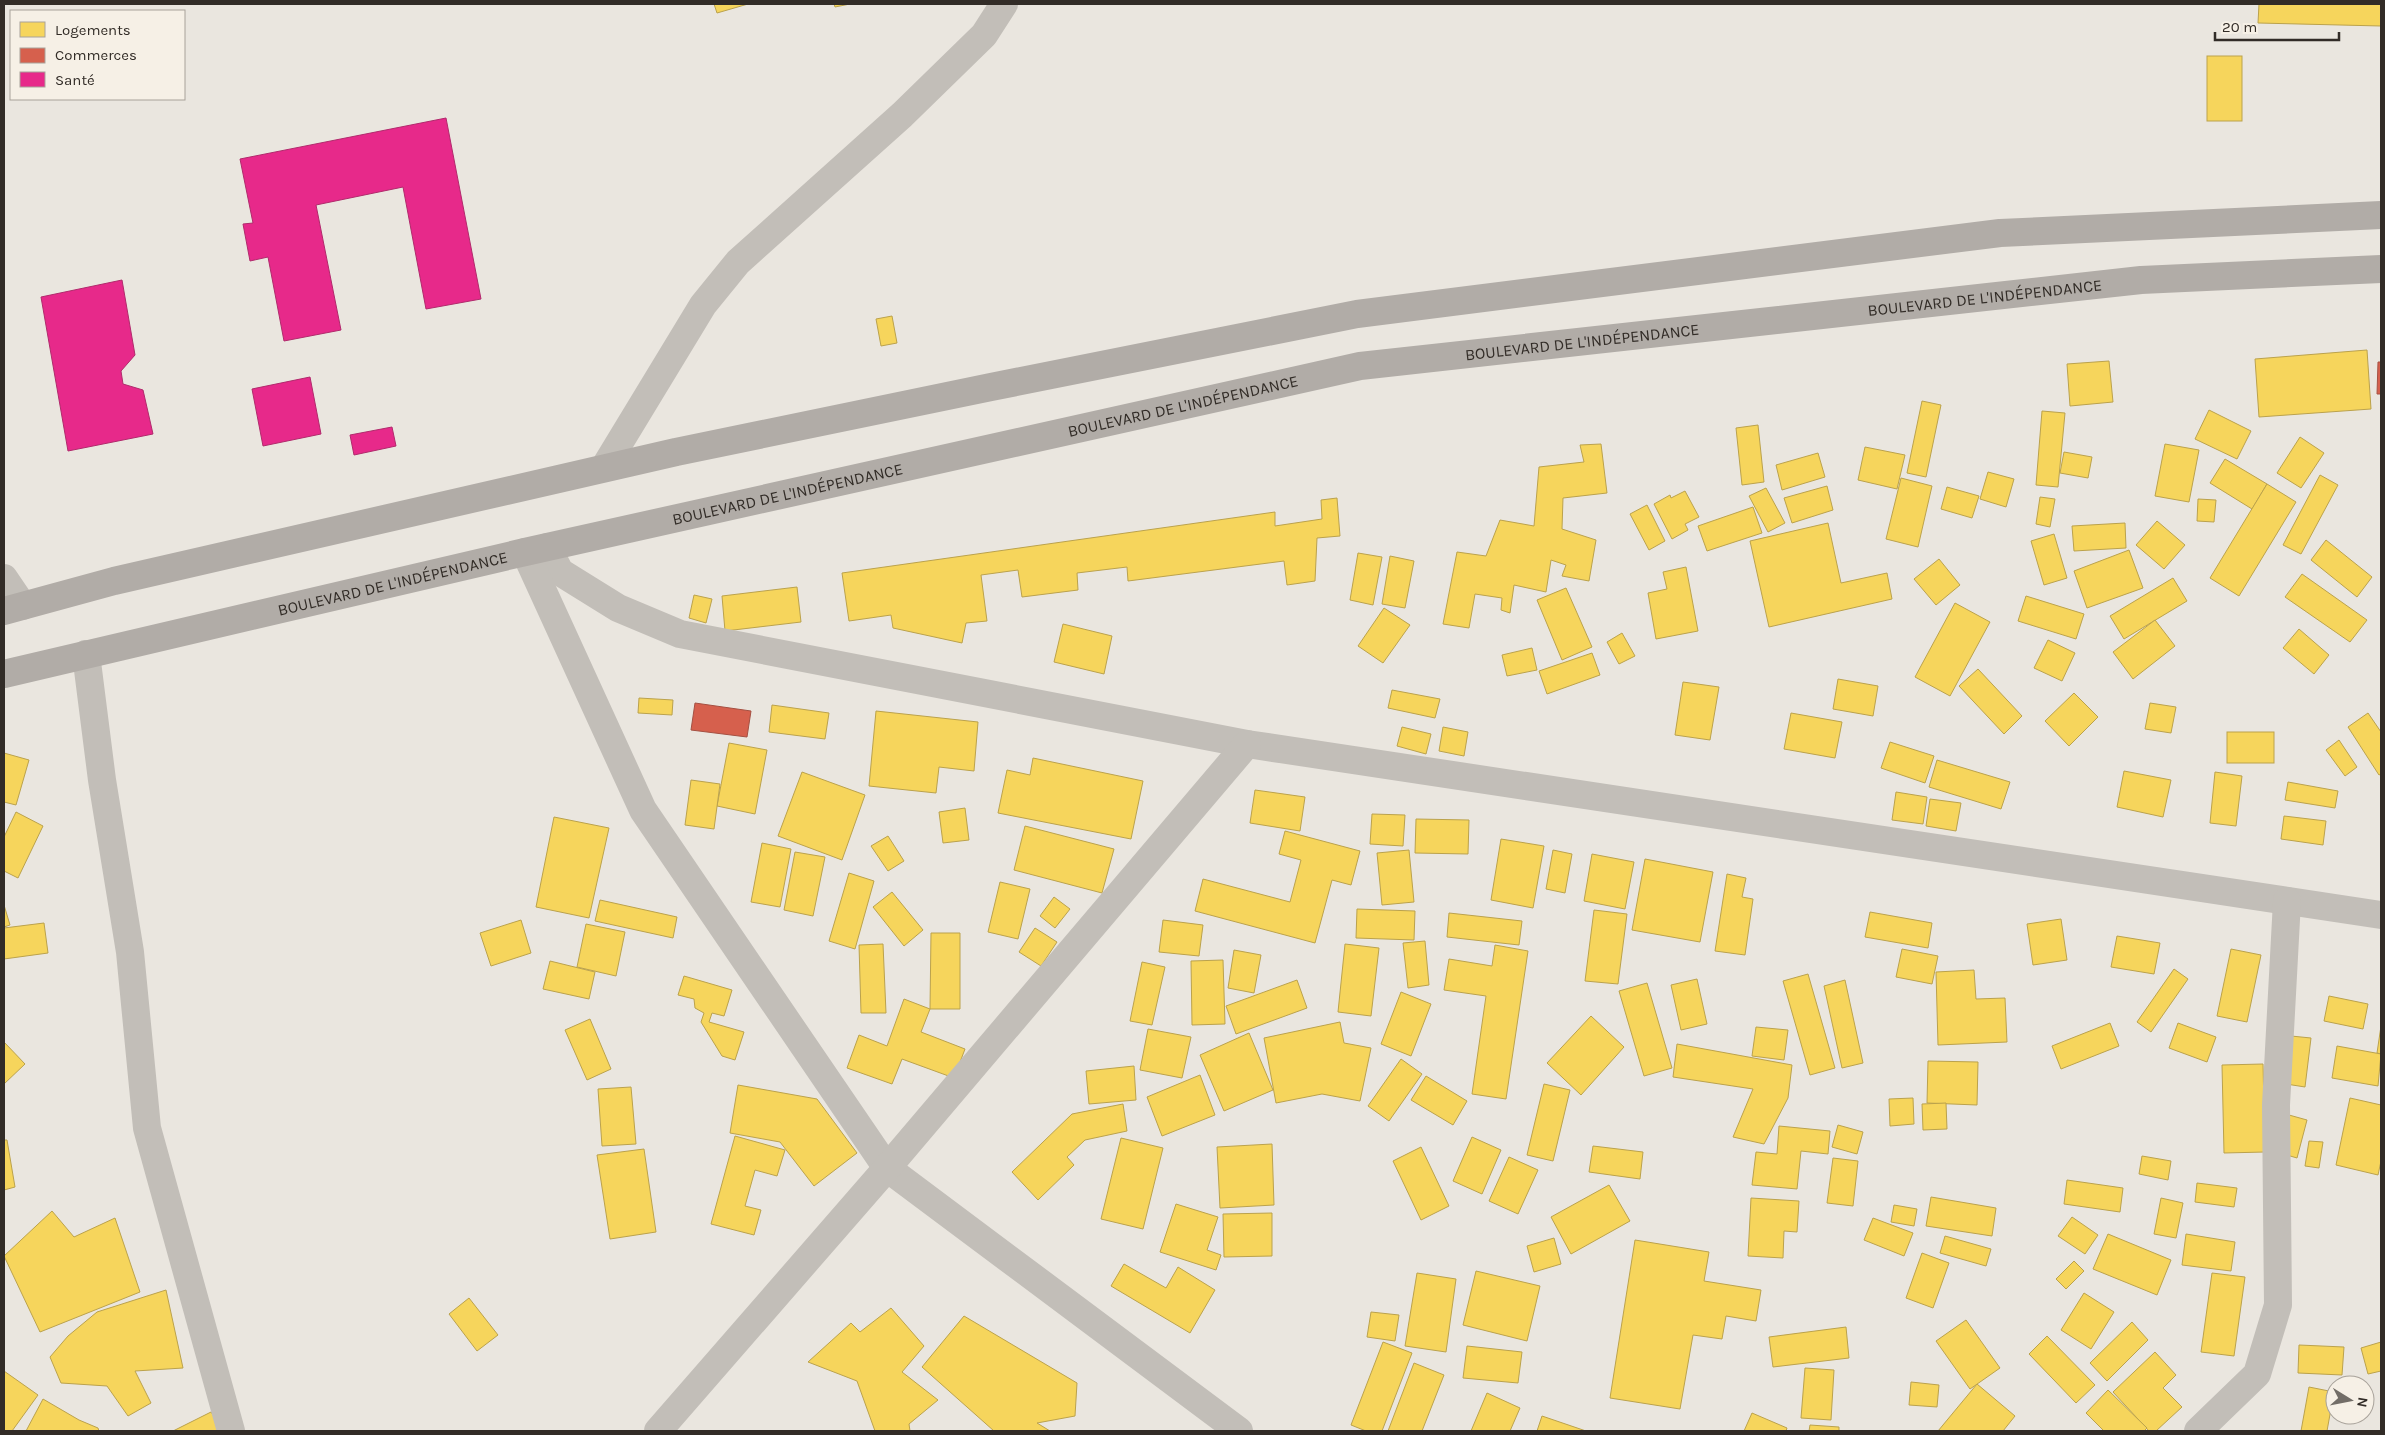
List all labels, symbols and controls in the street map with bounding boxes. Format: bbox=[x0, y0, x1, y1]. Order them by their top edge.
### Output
legend bbox=[10, 10, 185, 100]
scale bar bbox=[2215, 10, 2339, 42]
text: 20 m bbox=[2222, 18, 2257, 36]
text: Logements bbox=[55, 21, 131, 39]
text: Commerces bbox=[55, 46, 137, 64]
text: Santé bbox=[55, 71, 95, 89]
street label: BOULEVARD DE L'INDÉPENDANCE bbox=[1867, 275, 2103, 320]
street label: BOULEVARD DE L'INDÉPENDANCE bbox=[1464, 319, 1700, 364]
street label: BOULEVARD DE L'INDÉPENDANCE bbox=[1066, 371, 1300, 440]
street label: BOULEVARD DE L'INDÉPENDANCE bbox=[670, 459, 904, 528]
street label: BOULEVARD DE L'INDÉPENDANCE bbox=[276, 547, 509, 619]
north arrow bbox=[2325, 1375, 2375, 1425]
text: N bbox=[2353, 1396, 2372, 1409]

